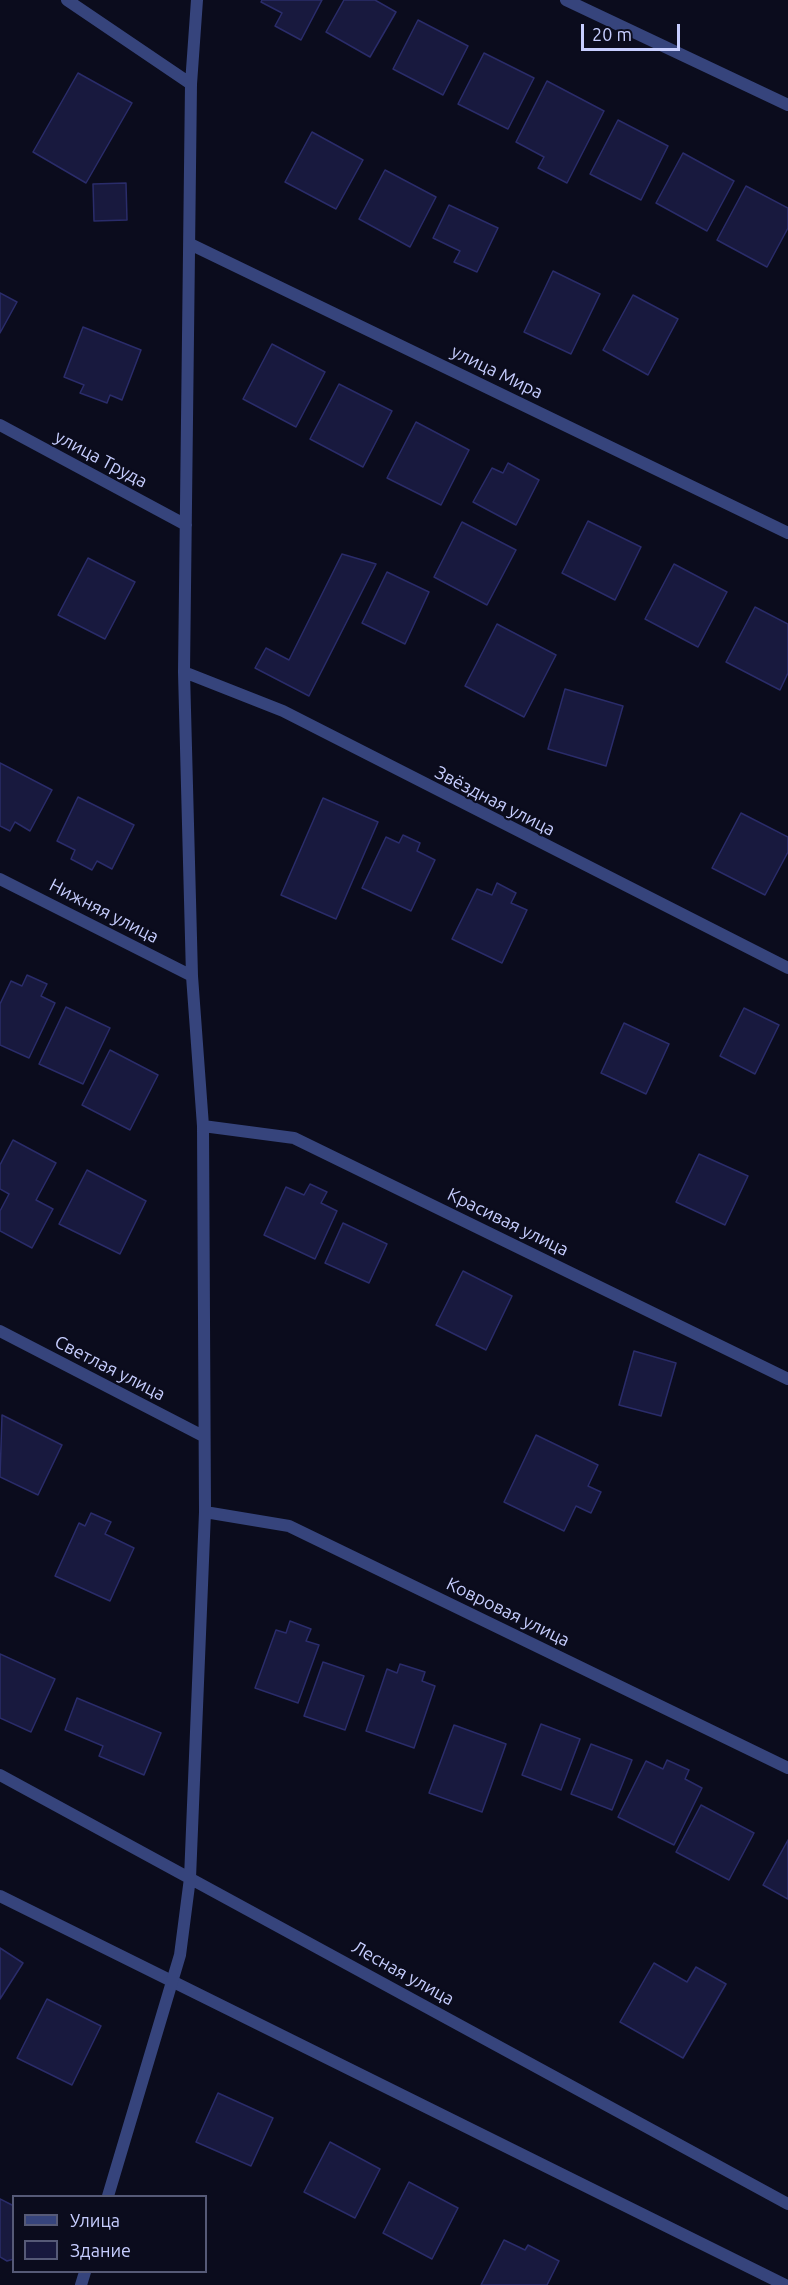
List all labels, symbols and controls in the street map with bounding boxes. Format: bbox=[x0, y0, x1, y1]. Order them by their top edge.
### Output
scale bar bbox=[584, 12, 683, 50]
text: 20 m bbox=[592, 24, 632, 44]
street label: улица Мира bbox=[448, 340, 546, 404]
street label: улица Труда bbox=[51, 426, 151, 492]
street label: Звёздная улица bbox=[431, 761, 559, 841]
street label: Нижняя улица bbox=[46, 874, 162, 948]
street label: Красивая улица bbox=[444, 1183, 572, 1261]
street label: Светлая улица bbox=[51, 1331, 169, 1405]
street label: Ковровая улица bbox=[443, 1573, 573, 1651]
street label: Лесная улица bbox=[348, 1936, 458, 2010]
legend bbox=[12, 2195, 207, 2273]
text: Улица bbox=[70, 2210, 120, 2230]
text: Здание bbox=[70, 2240, 131, 2260]

